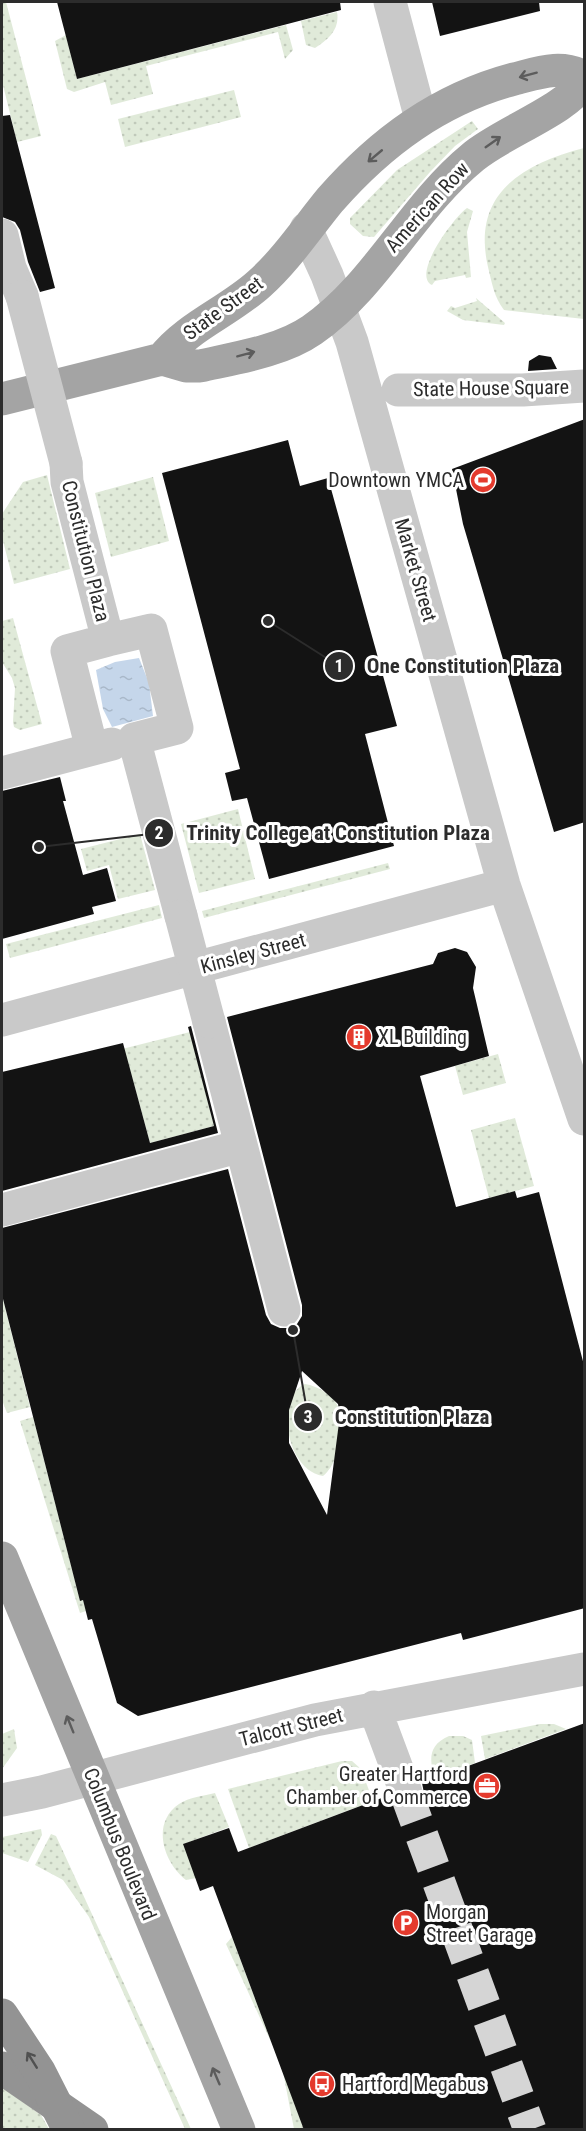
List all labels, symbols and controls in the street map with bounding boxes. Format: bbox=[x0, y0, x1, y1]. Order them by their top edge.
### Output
one-way arrow bbox=[519, 70, 538, 82]
one-way arrow bbox=[485, 136, 501, 148]
one-way arrow bbox=[368, 149, 383, 163]
street label: American Row bbox=[380, 157, 474, 257]
street label: State Street bbox=[178, 271, 268, 345]
one-way arrow bbox=[236, 348, 255, 359]
street label: State House Square bbox=[413, 375, 569, 401]
sports icon: Downtown YMCA bbox=[468, 465, 498, 495]
place label: Downtown YMCA bbox=[328, 468, 464, 492]
street label: Constitution Plaza bbox=[57, 478, 115, 624]
street label: Market Street bbox=[390, 516, 442, 624]
callout: One Constitution Plaza bbox=[324, 646, 571, 685]
text: One Constitution Plaza bbox=[367, 654, 559, 678]
text: 1 bbox=[334, 655, 344, 676]
callout: Trinity College at Constitution Plaza bbox=[144, 814, 502, 853]
text: Trinity College at Constitution Plaza bbox=[186, 821, 490, 845]
text: 2 bbox=[154, 822, 164, 843]
street label: Kinsley Street bbox=[198, 927, 308, 979]
building icon: XL Building bbox=[344, 1022, 374, 1052]
place label: XL Building bbox=[378, 1025, 467, 1049]
callout: Constitution Plaza bbox=[293, 1398, 502, 1437]
text: Constitution Plaza bbox=[335, 1405, 489, 1429]
text: 3 bbox=[303, 1406, 313, 1427]
street label: Talcott Street bbox=[237, 1703, 345, 1751]
one-way arrow bbox=[64, 1715, 75, 1734]
place label: Greater Hartford Chamber of Commerce bbox=[286, 1762, 468, 1809]
street label: Columbus Boulevard bbox=[78, 1764, 162, 1924]
office icon: Greater Hartford Chamber of Commerce bbox=[472, 1771, 502, 1801]
place label: Morgan Street Garage bbox=[426, 1900, 533, 1947]
parking icon: Morgan Street Garage bbox=[391, 1908, 421, 1938]
one-way arrow bbox=[25, 2051, 38, 2068]
one-way arrow bbox=[210, 2067, 221, 2086]
bus stop icon: Hartford Megabus bbox=[307, 2069, 337, 2099]
place label: Hartford Megabus bbox=[342, 2072, 486, 2096]

